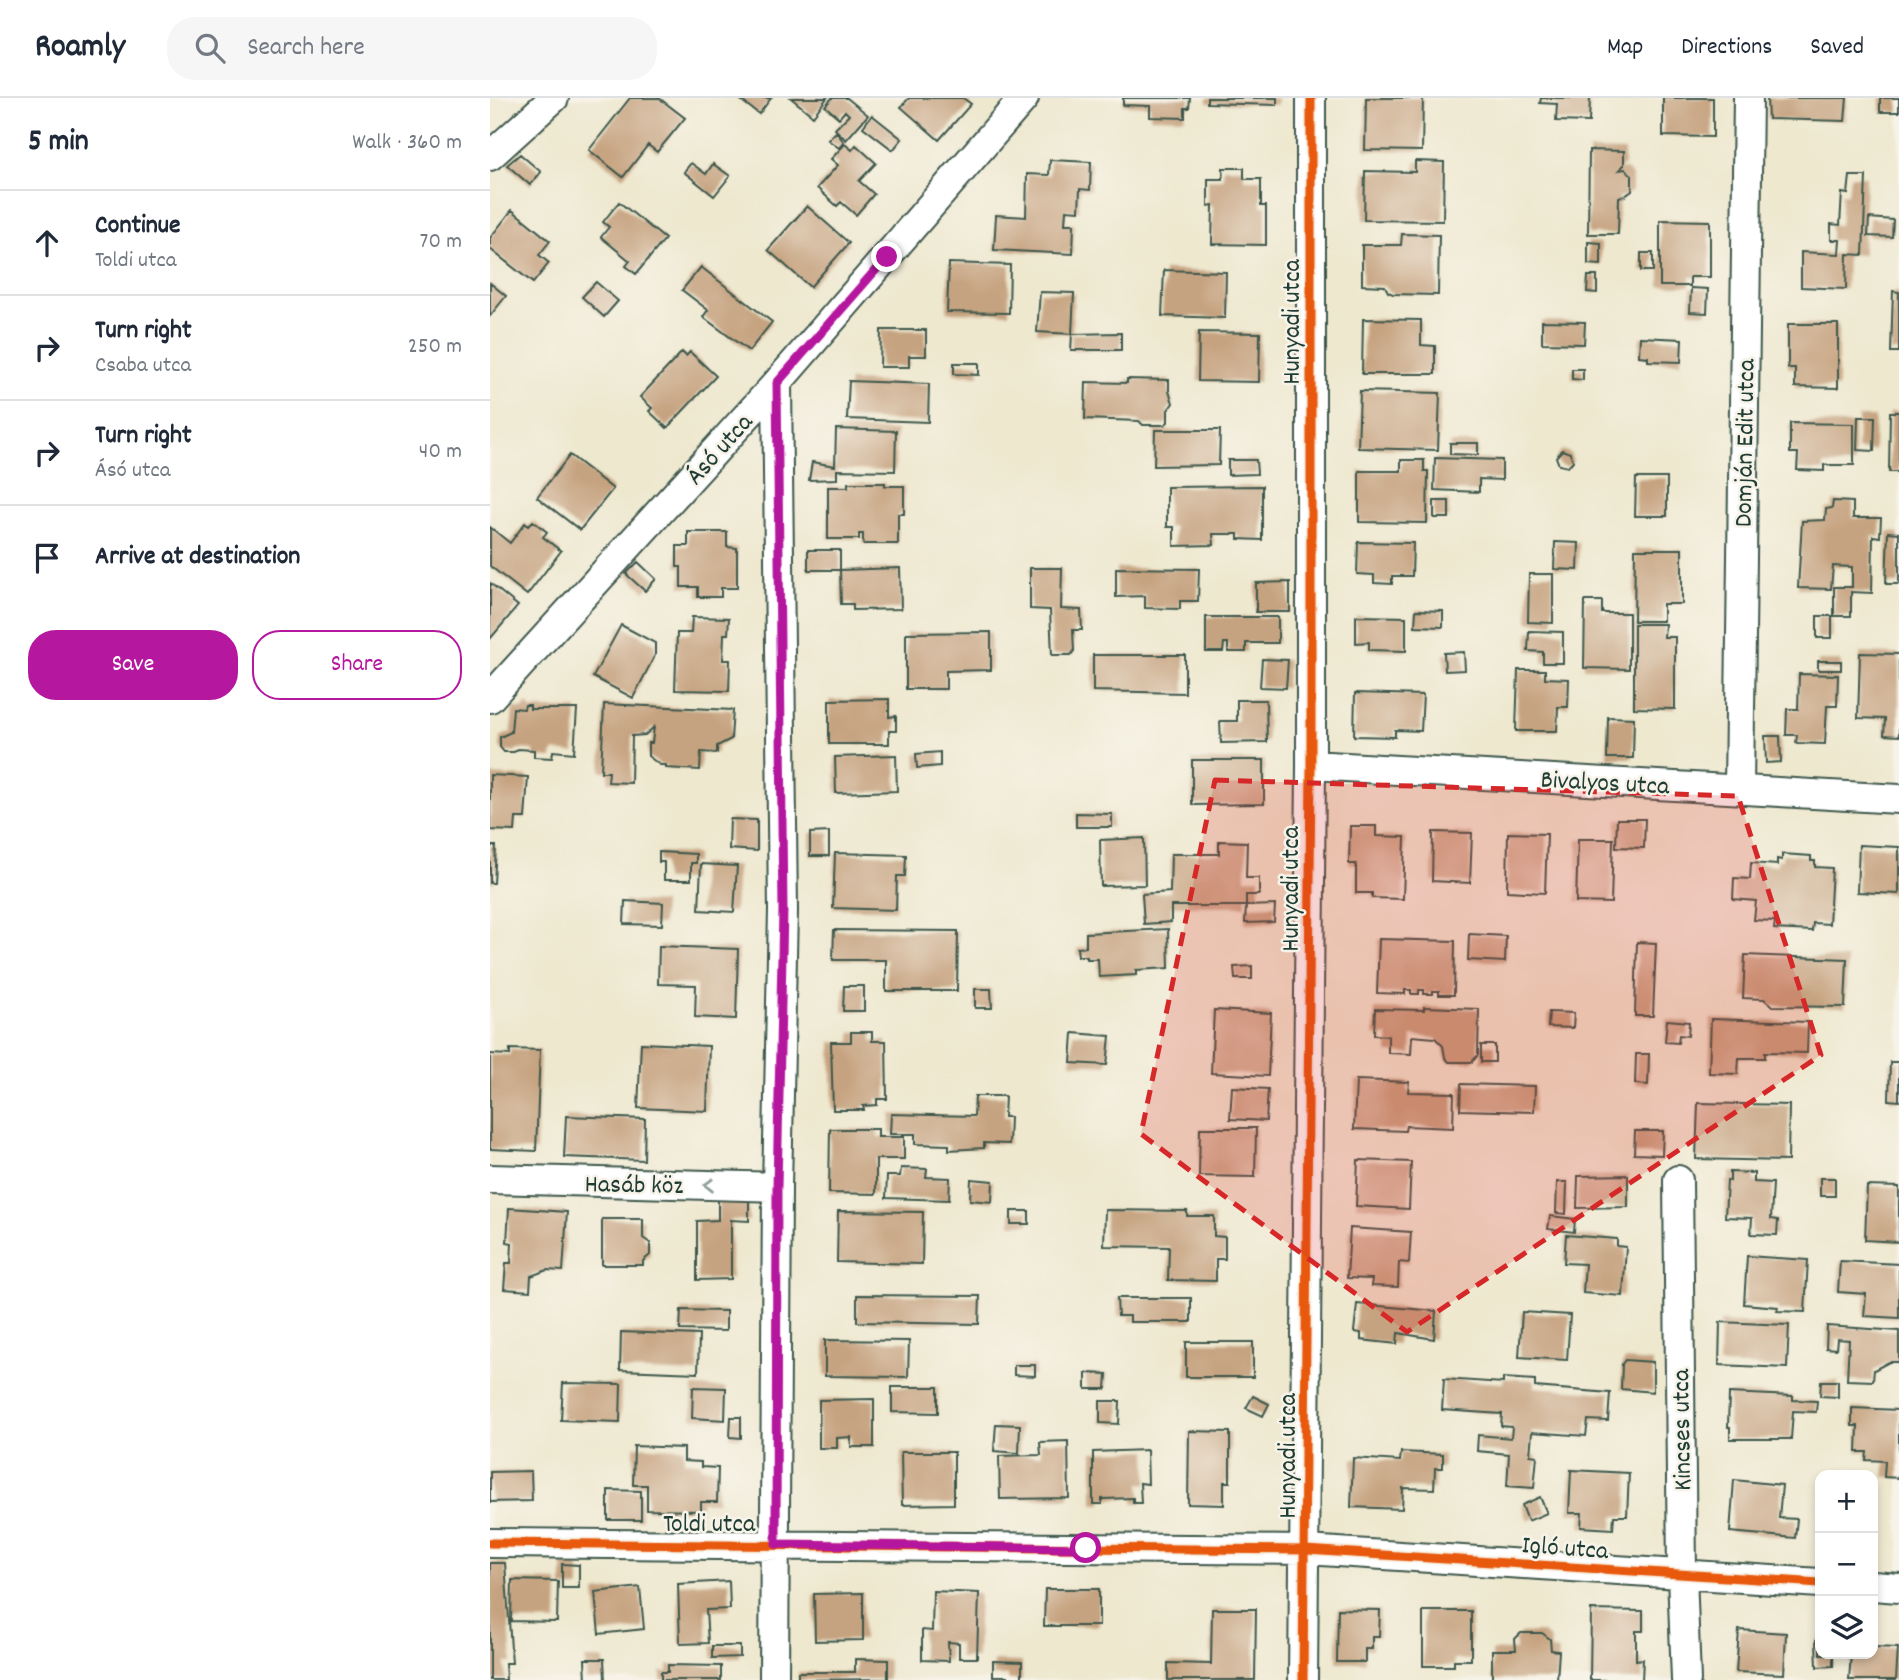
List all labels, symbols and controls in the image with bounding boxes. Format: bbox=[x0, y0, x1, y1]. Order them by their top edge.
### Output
search box bbox=[167, 17, 657, 80]
text: Roamly bbox=[35, 25, 125, 72]
icon: search bbox=[191, 29, 229, 67]
text: Search here bbox=[247, 30, 365, 67]
text: Map bbox=[1607, 31, 1643, 65]
text: Directions bbox=[1681, 31, 1772, 65]
text: Saved bbox=[1810, 31, 1864, 65]
text: 5 min bbox=[28, 122, 89, 165]
text: Walk · 360 m bbox=[352, 127, 462, 160]
text: Continue bbox=[95, 208, 180, 245]
icon: ahead bbox=[28, 224, 66, 262]
text: 70 m bbox=[420, 226, 462, 259]
route end bbox=[871, 241, 902, 272]
text: Toldi utca bbox=[95, 245, 177, 278]
street label: Hunyadi utca bbox=[1275, 258, 1312, 385]
text: Turn right bbox=[95, 313, 192, 350]
icon: right bbox=[28, 329, 66, 367]
text: 250 m bbox=[408, 331, 462, 364]
text: Csaba utca bbox=[95, 350, 191, 383]
street label: Domján Edit utca bbox=[1727, 358, 1766, 528]
street label: Ásó utca bbox=[678, 406, 763, 494]
text: Turn right bbox=[95, 418, 192, 455]
icon: right bbox=[28, 434, 66, 472]
text: 40 m bbox=[419, 436, 462, 469]
text: Ásó utca bbox=[95, 455, 171, 488]
icon: arrive bbox=[28, 539, 66, 577]
text: Arrive at destination bbox=[95, 539, 300, 576]
button: Save bbox=[28, 630, 238, 700]
button: Share bbox=[252, 630, 462, 700]
street label: Bivalyos utca bbox=[1540, 763, 1671, 806]
street label: Hunyadi utca bbox=[1274, 825, 1311, 952]
street label: Hasáb köz bbox=[584, 1167, 684, 1206]
one-way arrow bbox=[703, 1177, 714, 1193]
street label: Kincses utca bbox=[1664, 1368, 1703, 1491]
street label: Hunyadi utca bbox=[1271, 1392, 1308, 1519]
map controls bbox=[1815, 1470, 1878, 1659]
button: + bbox=[1815, 1470, 1878, 1533]
street label: Toldi utca bbox=[663, 1507, 756, 1544]
street label: Igló utca bbox=[1520, 1528, 1610, 1571]
route start bbox=[1070, 1532, 1101, 1563]
button: − bbox=[1815, 1533, 1878, 1596]
button: layers bbox=[1815, 1596, 1878, 1659]

